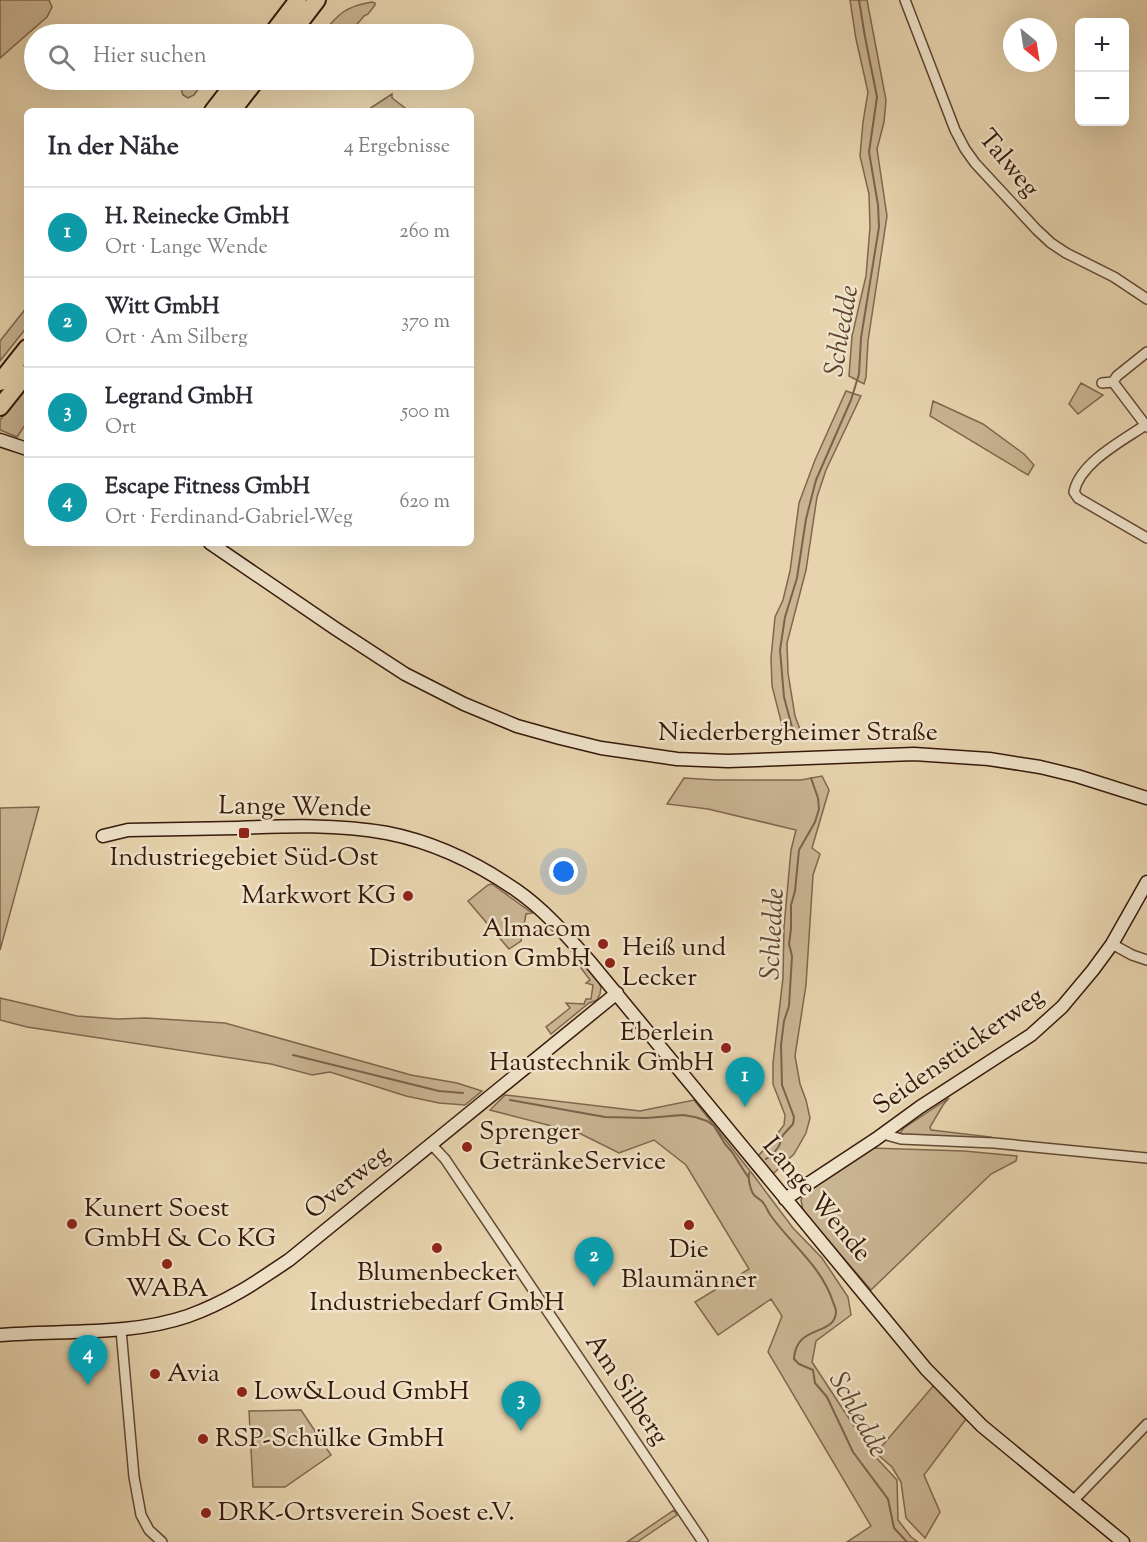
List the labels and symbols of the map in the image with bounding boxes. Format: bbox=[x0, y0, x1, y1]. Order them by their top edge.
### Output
north arrow bbox=[1003, 18, 1057, 72]
street label: Talweg bbox=[969, 122, 1047, 206]
water label: Schledde bbox=[816, 282, 870, 380]
street label: Niederbergheimer Straße bbox=[658, 715, 938, 752]
street label: Lange Wende bbox=[218, 788, 372, 828]
marker: Industriegebiet Süd-Ost bbox=[237, 826, 251, 840]
place label: Industriegebiet Süd-Ost bbox=[110, 840, 378, 877]
your location bbox=[549, 857, 578, 886]
place label: Markwort KG bbox=[241, 878, 396, 915]
water label: Schledde bbox=[752, 887, 796, 981]
marker: Markwort KG bbox=[401, 889, 415, 903]
place label: Almacom Distribution GmbH bbox=[369, 911, 591, 978]
place label: Heiß und Lecker bbox=[622, 930, 726, 997]
marker: Almacom Distribution GmbH bbox=[596, 937, 610, 951]
marker: Heiß und Lecker bbox=[603, 956, 617, 970]
street label: Seidenstückerweg bbox=[866, 979, 1052, 1125]
place label: Eberlein Haustechnik GmbH bbox=[489, 1015, 714, 1082]
marker: Eberlein Haustechnik GmbH bbox=[719, 1041, 733, 1055]
pin: 1 bbox=[726, 1058, 764, 1107]
place label: Sprenger GetränkeService bbox=[479, 1114, 666, 1181]
street label: Lange Wende bbox=[753, 1129, 879, 1271]
street label: Overweg bbox=[297, 1137, 399, 1229]
marker: Sprenger GetränkeService bbox=[460, 1140, 474, 1154]
place label: Kunert Soest GmbH & Co KG bbox=[84, 1191, 276, 1258]
marker: Kunert Soest GmbH & Co KG bbox=[65, 1217, 79, 1231]
marker: Die Blaumänner bbox=[682, 1218, 696, 1232]
place label: Die Blaumänner bbox=[621, 1232, 757, 1299]
pin: 2 bbox=[574, 1238, 614, 1287]
marker: Blumenbecker Industriebedarf GmbH bbox=[430, 1241, 444, 1255]
place label: Blumenbecker Industriebedarf GmbH bbox=[309, 1255, 565, 1322]
marker: WABA bbox=[160, 1257, 174, 1271]
place label: WABA bbox=[125, 1271, 209, 1308]
street label: Am Silberg bbox=[575, 1327, 677, 1453]
pin: 4 bbox=[68, 1336, 107, 1385]
place label: Avia bbox=[167, 1356, 220, 1393]
water label: Schledde bbox=[818, 1365, 896, 1465]
marker: Avia bbox=[148, 1367, 162, 1381]
place label: Low&Loud GmbH bbox=[254, 1374, 470, 1411]
pin: 3 bbox=[502, 1382, 540, 1431]
marker: Low&Loud GmbH bbox=[235, 1385, 249, 1399]
place label: RSP-Schülke GmbH bbox=[215, 1421, 445, 1458]
marker: RSP-Schülke GmbH bbox=[196, 1432, 210, 1446]
place label: DRK-Ortsverein Soest e.V. bbox=[218, 1495, 515, 1532]
marker: DRK-Ortsverein Soest e.V. bbox=[199, 1506, 213, 1520]

